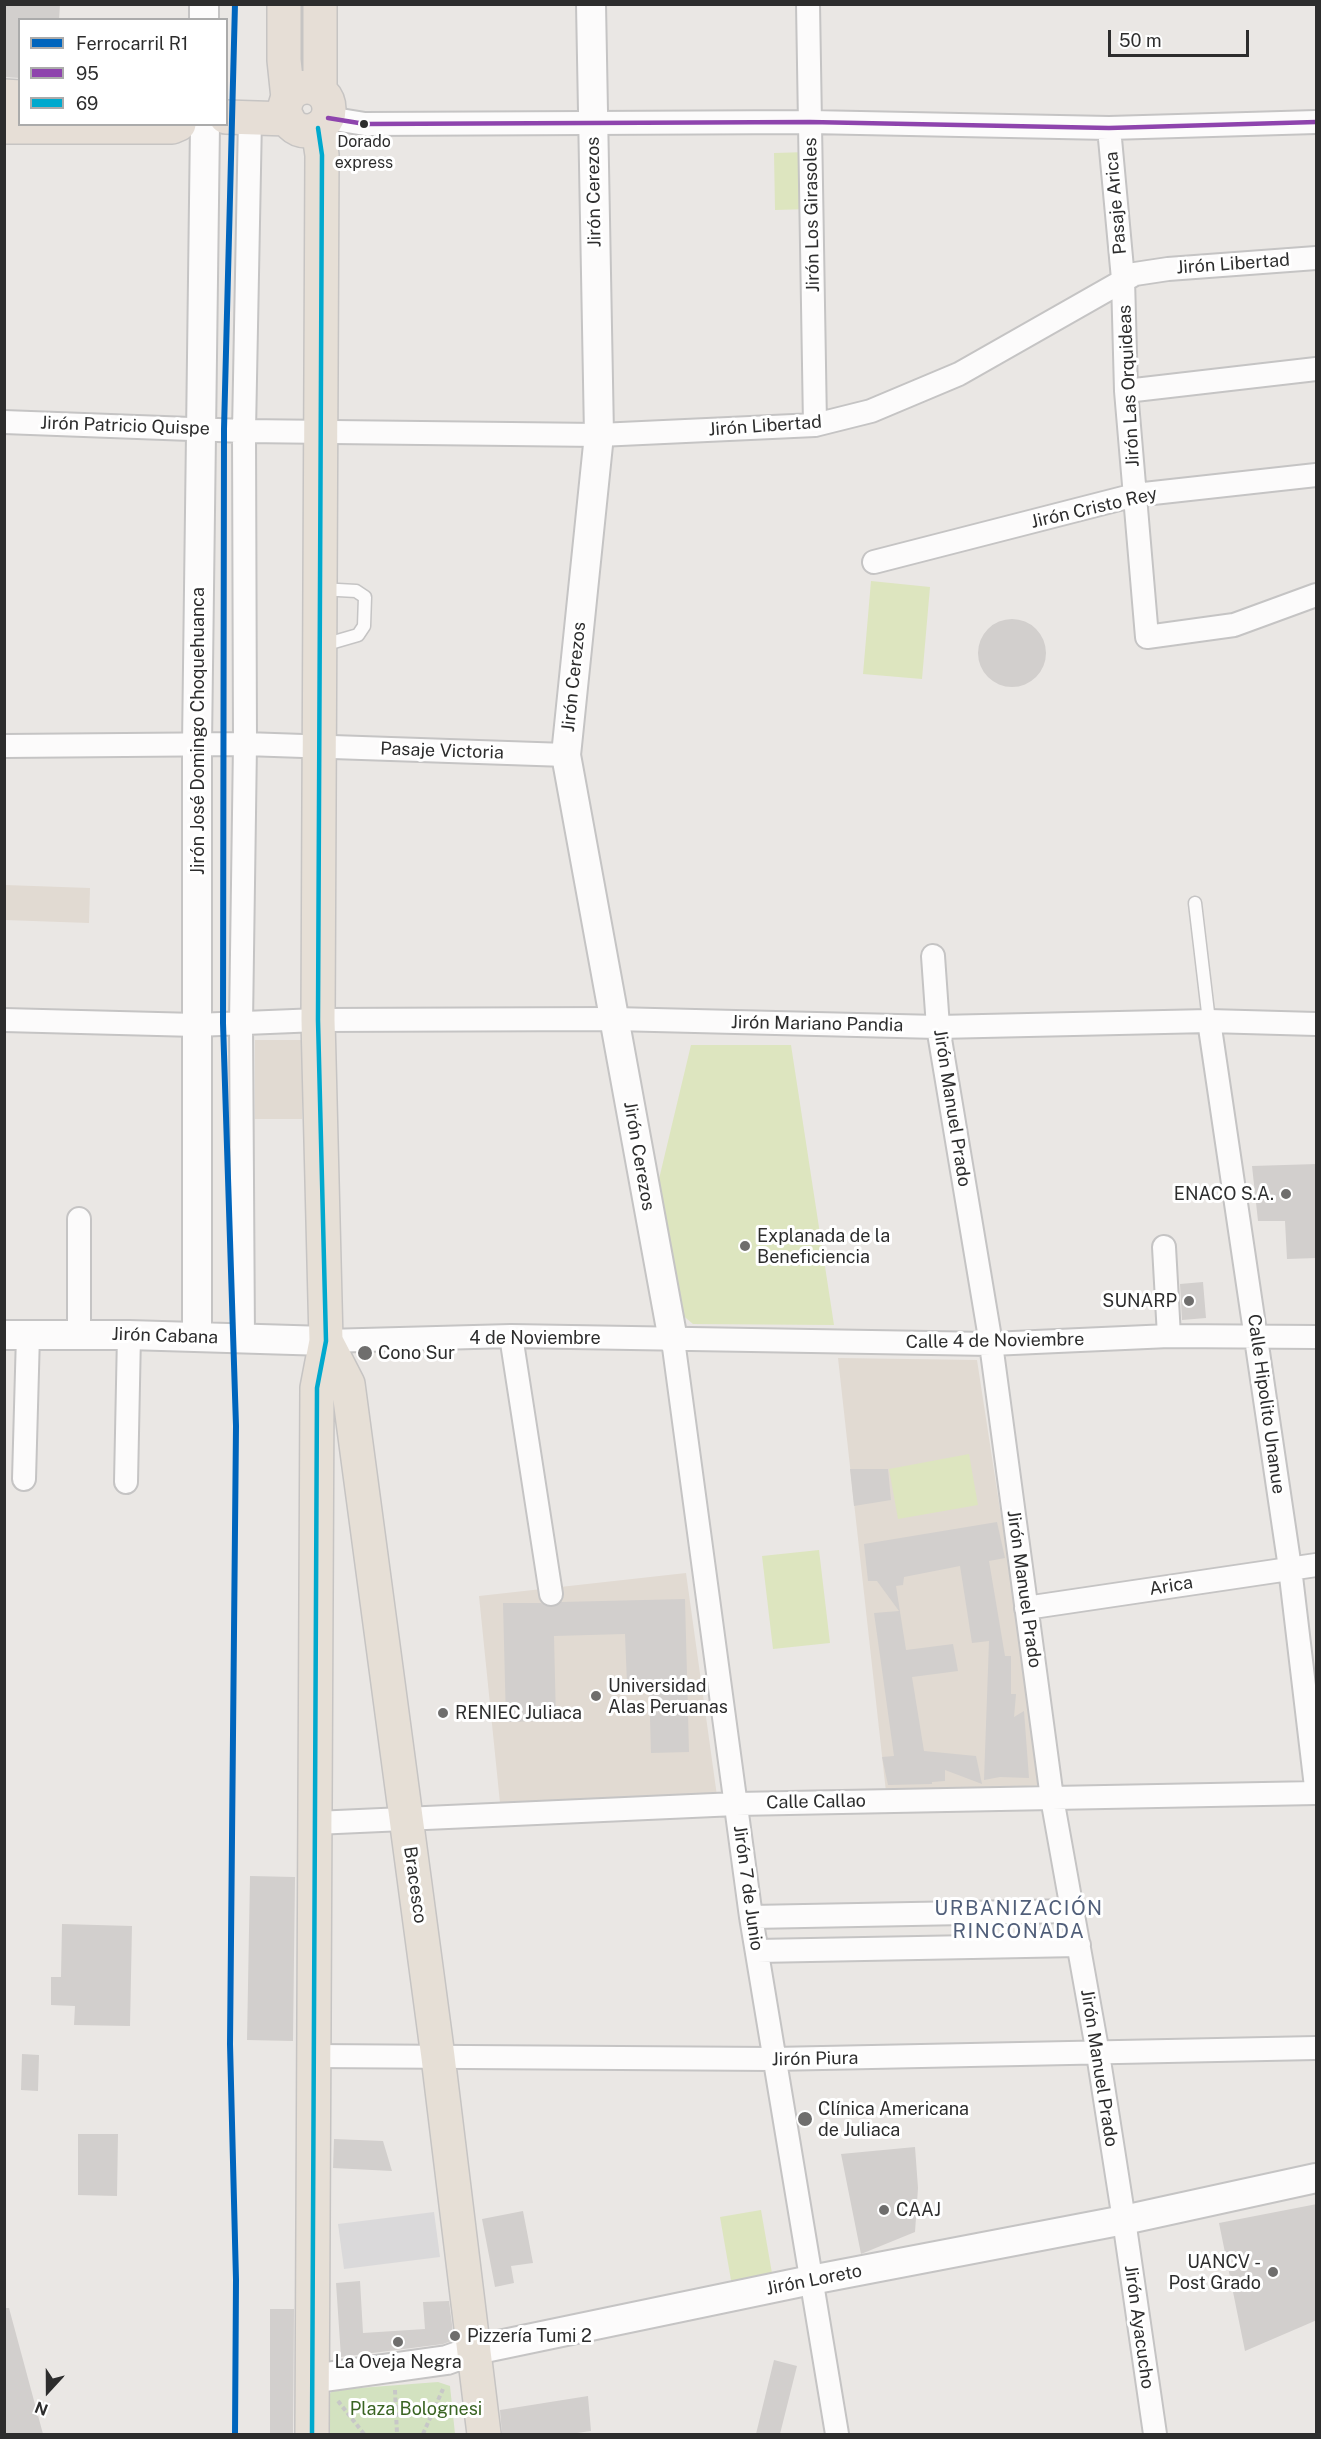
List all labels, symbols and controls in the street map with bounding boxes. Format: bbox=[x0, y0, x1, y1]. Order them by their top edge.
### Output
legend bbox=[18, 18, 228, 126]
scale bar bbox=[1111, 18, 1252, 56]
text: 50 m bbox=[1119, 30, 1162, 51]
text: Ferrocarril R1 bbox=[76, 33, 188, 54]
text: 95 bbox=[76, 63, 99, 84]
text: 69 bbox=[76, 93, 98, 114]
marker: Dorado express bbox=[358, 118, 370, 130]
place label: Dorado express bbox=[335, 132, 393, 170]
street label: Jirón Cerezos bbox=[582, 136, 606, 248]
street label: Jirón Los Girasoles bbox=[800, 137, 824, 293]
street label: Pasaje Arica bbox=[1101, 151, 1131, 255]
street label: Jirón Libertad bbox=[1176, 249, 1290, 279]
street label: Jirón Las Orquideas bbox=[1114, 304, 1144, 468]
street label: Jirón Libertad bbox=[708, 411, 822, 441]
street label: Jirón Patricio Quispe bbox=[40, 412, 210, 440]
street label: Jirón Cristo Rey bbox=[1029, 483, 1159, 533]
street label: Jirón José Domingo Choquehuanca bbox=[187, 587, 209, 875]
street label: Jirón Cerezos bbox=[557, 621, 591, 733]
street label: Pasaje Victoria bbox=[380, 738, 504, 764]
street label: Jirón Mariano Pandia bbox=[731, 1012, 903, 1036]
street label: Jirón Manuel Prado bbox=[929, 1028, 975, 1188]
street label: Jirón Cerezos bbox=[619, 1100, 659, 1212]
place label: ENACO S.A. bbox=[1174, 1183, 1274, 1205]
marker: ENACO S.A. bbox=[1279, 1187, 1293, 1201]
place label: Explanada de la Beneficiencia bbox=[757, 1225, 890, 1268]
marker: Explanada de la Beneficiencia bbox=[738, 1239, 752, 1253]
place label: SUNARP bbox=[1102, 1290, 1177, 1312]
marker: SUNARP bbox=[1182, 1294, 1196, 1308]
street label: Calle Hipolito Unanue bbox=[1243, 1313, 1289, 1495]
street label: Jirón Cabana bbox=[111, 1323, 219, 1349]
street label: 4 de Noviembre bbox=[469, 1327, 601, 1349]
street label: Calle 4 de Noviembre bbox=[906, 1329, 1084, 1353]
place label: Cono Sur bbox=[378, 1342, 455, 1364]
marker: Cono Sur bbox=[356, 1344, 374, 1362]
street label: Jirón Manuel Prado bbox=[1002, 1509, 1046, 1669]
street label: Arica bbox=[1148, 1572, 1194, 1600]
place label: Universidad Alas Peruanas bbox=[608, 1675, 728, 1718]
marker: Universidad Alas Peruanas bbox=[589, 1689, 603, 1703]
place label: RENIEC Juliaca bbox=[455, 1702, 582, 1724]
marker: RENIEC Juliaca bbox=[436, 1706, 450, 1720]
street label: Calle Callao bbox=[766, 1790, 866, 1814]
street label: Jirón 7 de Junio bbox=[729, 1824, 767, 1952]
street label: Bracesco bbox=[399, 1845, 431, 1925]
district label: URBANIZACIÓN RINCONADA bbox=[934, 1897, 1104, 1944]
street label: Jirón Manuel Prado bbox=[1076, 1988, 1122, 2148]
street label: Jirón Piura bbox=[772, 2047, 858, 2071]
place label: Clínica Americana de Juliaca bbox=[818, 2098, 969, 2140]
marker: Clínica Americana de Juliaca bbox=[796, 2110, 814, 2128]
place label: CAAJ bbox=[896, 2199, 941, 2221]
marker: CAAJ bbox=[877, 2203, 891, 2217]
place label: UANCV - Post Grado bbox=[1169, 2251, 1261, 2294]
street label: Jirón Loreto bbox=[764, 2260, 864, 2300]
street label: Jirón Ayacucho bbox=[1120, 2264, 1158, 2390]
marker: UANCV - Post Grado bbox=[1266, 2265, 1280, 2279]
place label: Pizzería Tumi 2 bbox=[467, 2325, 592, 2347]
marker: Pizzería Tumi 2 bbox=[448, 2329, 462, 2343]
marker: La Oveja Negra bbox=[391, 2335, 405, 2349]
place label: La Oveja Negra bbox=[334, 2351, 462, 2373]
north arrow bbox=[18, 2361, 78, 2421]
text: N bbox=[32, 2397, 51, 2419]
park label: Plaza Bolognesi bbox=[350, 2398, 482, 2420]

